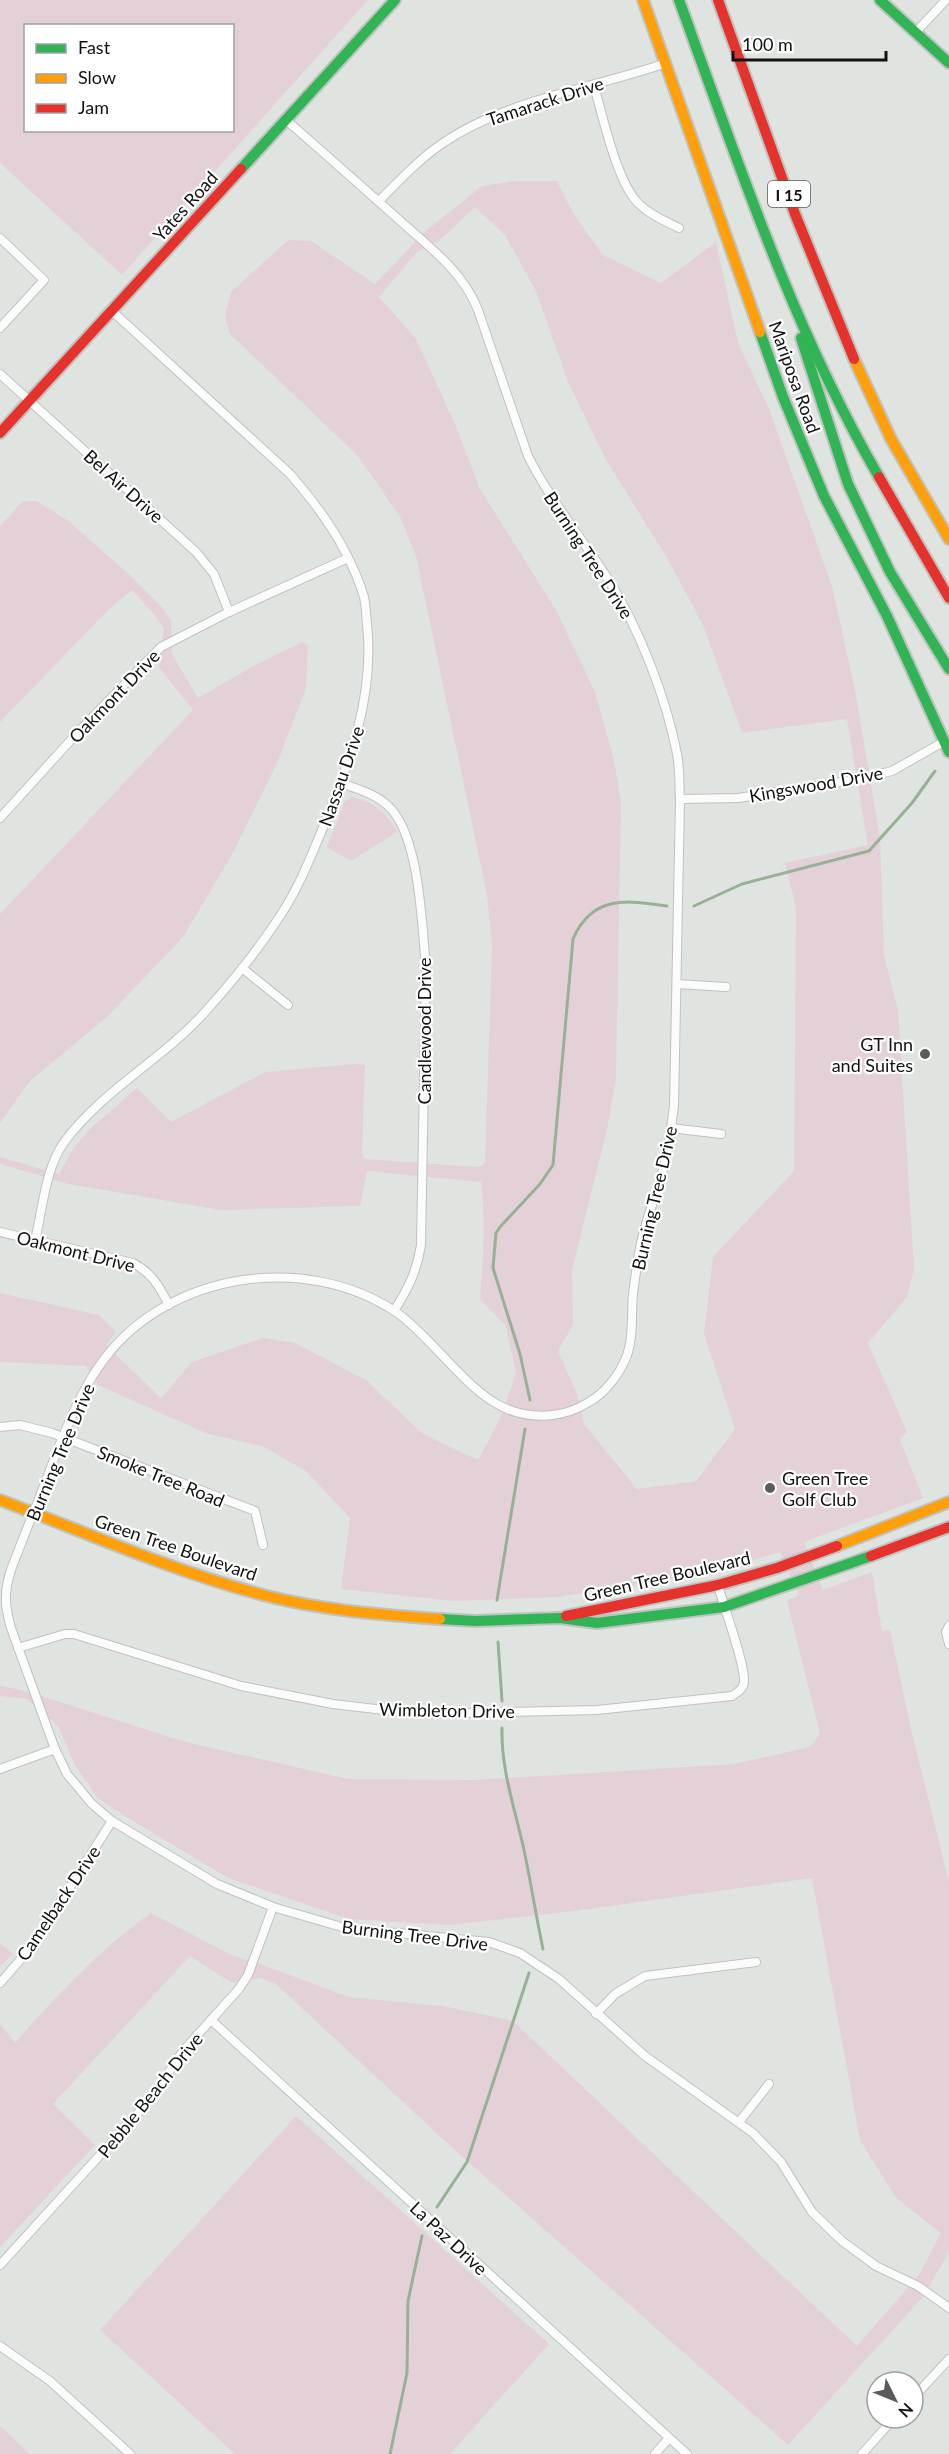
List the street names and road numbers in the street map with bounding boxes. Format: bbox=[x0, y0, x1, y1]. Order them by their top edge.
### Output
street label: Tamarack Drive bbox=[484, 72, 606, 130]
street label: Yates Road bbox=[148, 167, 222, 245]
road number: I 15 bbox=[768, 181, 810, 207]
street label: Mariposa Road bbox=[765, 318, 825, 436]
street label: Bel Air Drive bbox=[80, 445, 168, 527]
street label: Burning Tree Drive bbox=[540, 487, 638, 623]
street label: Oakmont Drive bbox=[64, 645, 164, 747]
street label: Nassau Drive bbox=[314, 723, 368, 829]
street label: Kingswood Drive bbox=[747, 761, 885, 807]
street label: Candlewood Drive bbox=[413, 958, 435, 1104]
street label: Burning Tree Drive bbox=[627, 1124, 681, 1272]
street label: Oakmont Drive bbox=[15, 1226, 137, 1276]
street label: Burning Tree Drive bbox=[21, 1380, 99, 1524]
street label: Smoke Tree Road bbox=[94, 1440, 228, 1512]
street label: Green Tree Boulevard bbox=[92, 1509, 260, 1585]
street label: Green Tree Boulevard bbox=[582, 1546, 752, 1606]
street label: Wimbleton Drive bbox=[379, 1698, 515, 1722]
street label: Camelback Drive bbox=[11, 1841, 105, 1965]
street label: Burning Tree Drive bbox=[341, 1915, 489, 1955]
street label: Pebble Beach Drive bbox=[93, 2028, 207, 2162]
street label: La Paz Drive bbox=[406, 2197, 492, 2279]

